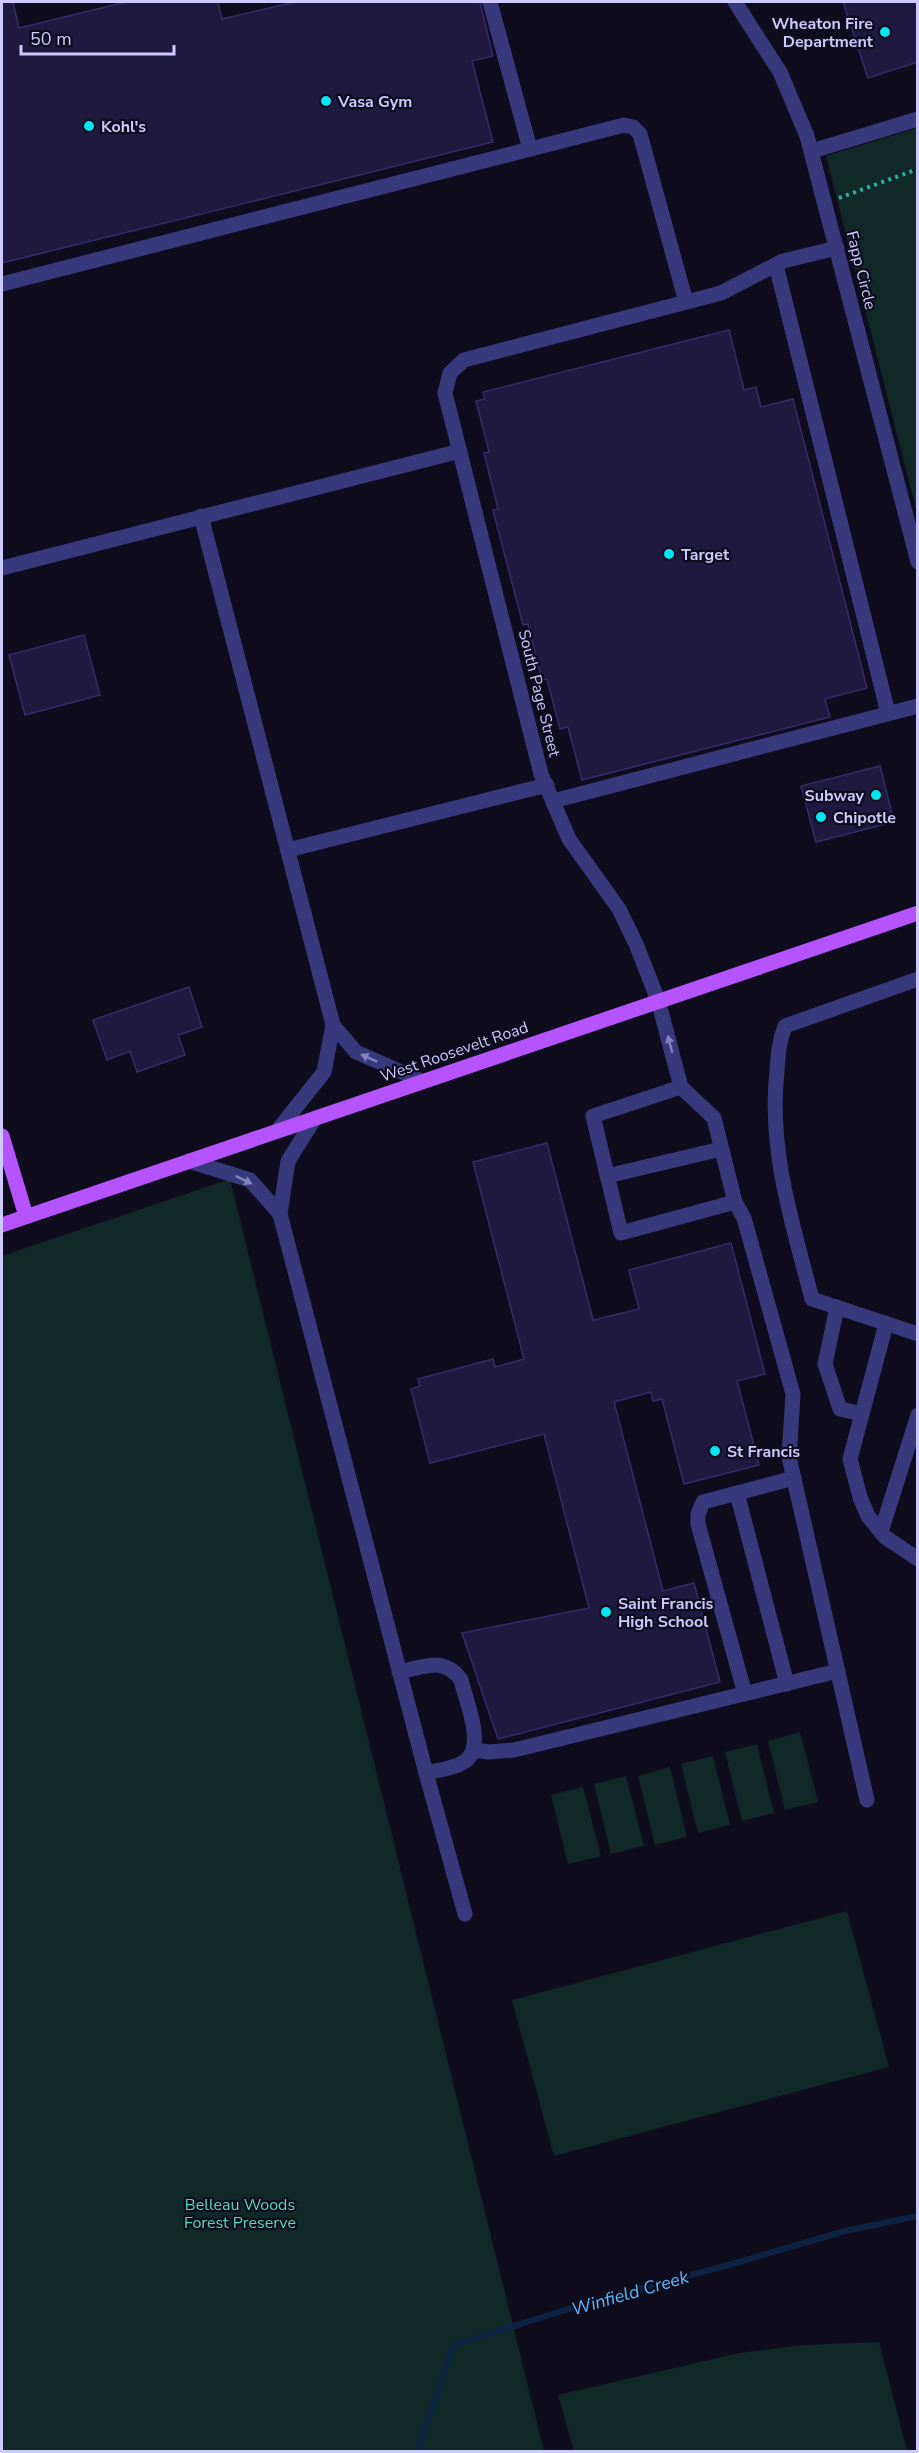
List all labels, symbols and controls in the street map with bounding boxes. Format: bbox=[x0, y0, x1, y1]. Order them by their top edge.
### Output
place label: Wheaton Fire Department bbox=[772, 13, 874, 53]
scale bar bbox=[21, 18, 174, 56]
marker: Wheaton Fire Department bbox=[878, 25, 892, 39]
text: 50 m bbox=[30, 27, 72, 51]
place label: Vasa Gym bbox=[337, 91, 412, 113]
marker: Vasa Gym bbox=[319, 94, 333, 108]
place label: Kohl's bbox=[101, 116, 146, 138]
marker: Kohl's bbox=[82, 119, 96, 133]
street label: Fapp Circle bbox=[841, 229, 881, 312]
place label: Target bbox=[681, 544, 730, 566]
marker: Target bbox=[662, 547, 676, 561]
street label: South Page Street bbox=[513, 627, 566, 760]
place label: Subway bbox=[805, 785, 865, 807]
marker: Subway bbox=[869, 788, 883, 802]
place label: Chipotle bbox=[833, 807, 896, 829]
marker: Chipotle bbox=[814, 810, 828, 824]
street label: West Roosevelt Road bbox=[377, 1016, 531, 1088]
one-way arrow bbox=[664, 1034, 674, 1053]
one-way arrow bbox=[360, 1053, 377, 1062]
one-way arrow bbox=[236, 1175, 253, 1184]
place label: St Francis bbox=[727, 1441, 800, 1463]
marker: St Francis bbox=[708, 1444, 722, 1458]
place label: Saint Francis High School bbox=[618, 1593, 714, 1633]
marker: Saint Francis High School bbox=[599, 1605, 613, 1619]
park label: Belleau Woods Forest Preserve bbox=[184, 2194, 296, 2234]
water label: Winfield Creek bbox=[569, 2265, 692, 2321]

